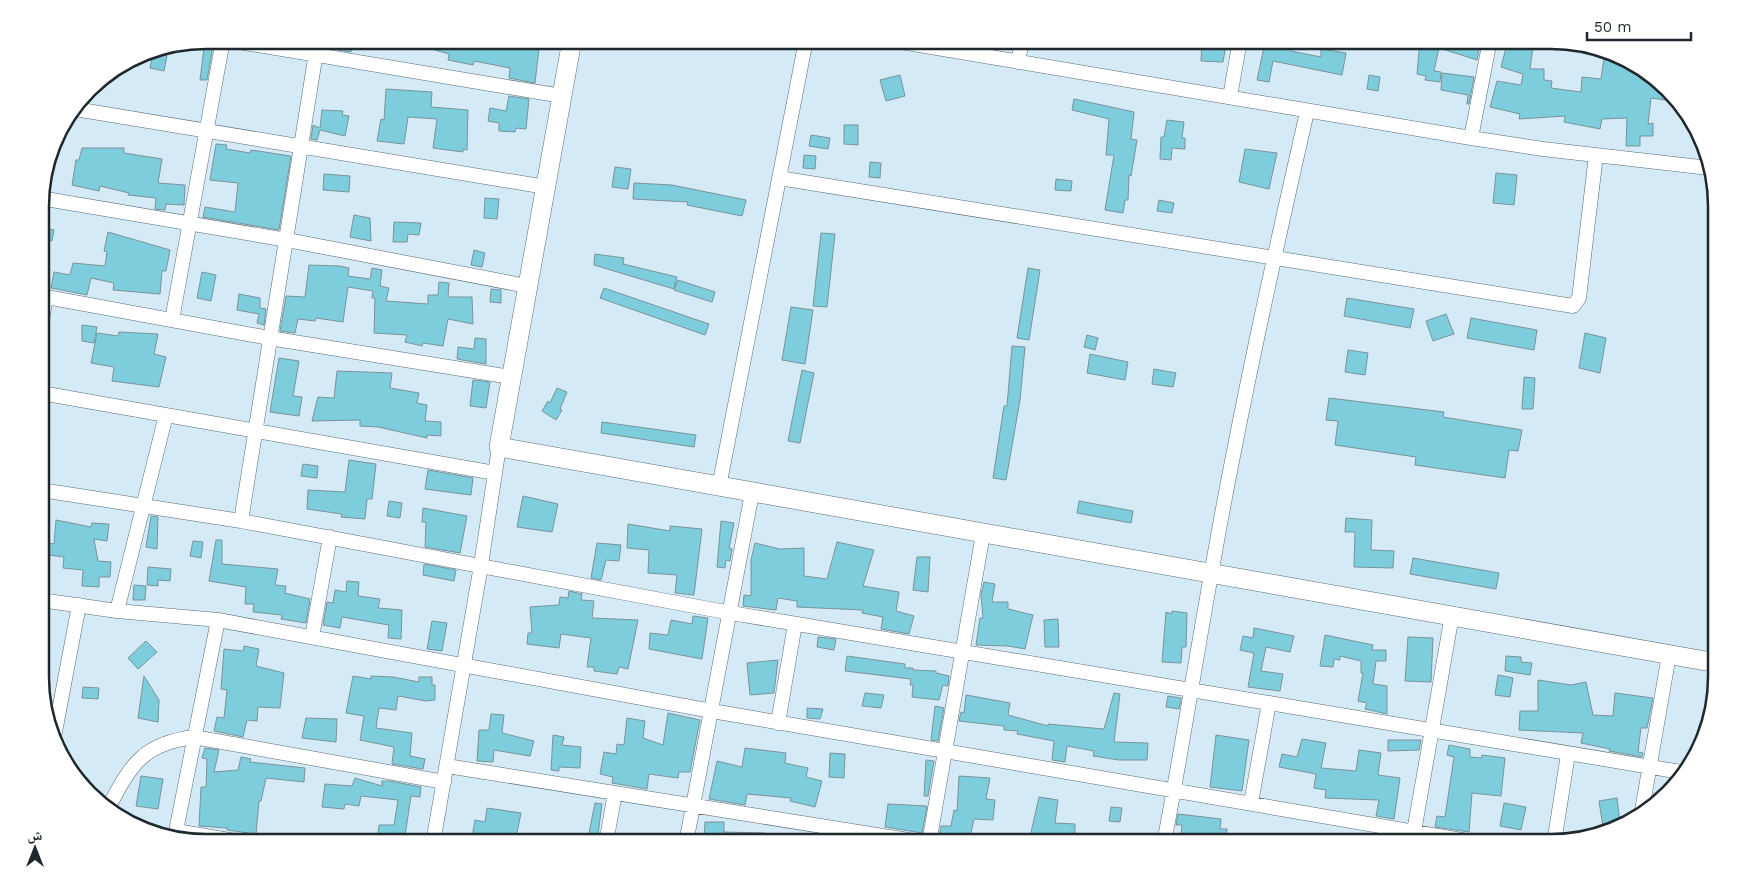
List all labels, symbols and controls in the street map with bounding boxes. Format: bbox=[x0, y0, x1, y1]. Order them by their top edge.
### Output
scale bar bbox=[1587, 10, 1691, 42]
text: 50 m bbox=[1594, 18, 1631, 36]
north arrow bbox=[10, 823, 60, 873]
text: ش bbox=[28, 827, 43, 844]

